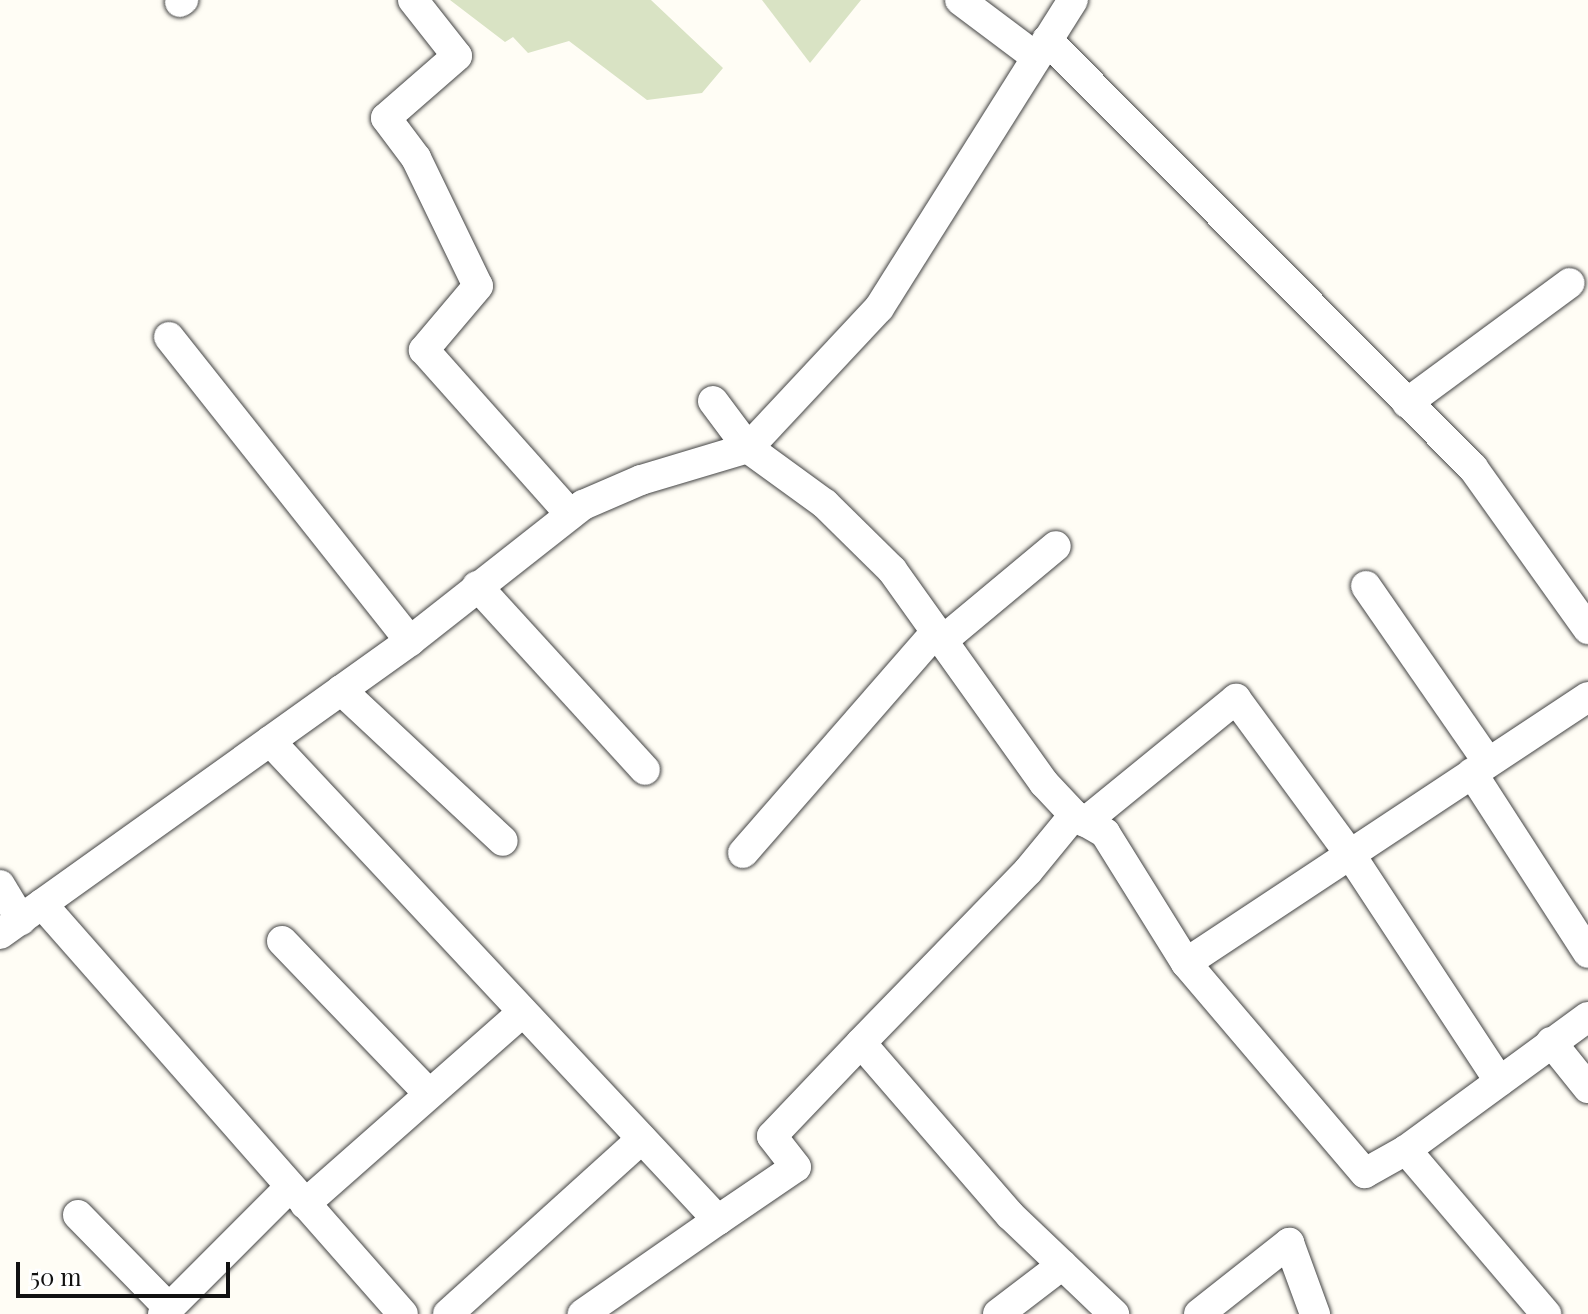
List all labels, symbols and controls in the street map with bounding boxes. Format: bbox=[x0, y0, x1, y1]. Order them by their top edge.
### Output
scale bar bbox=[20, 1246, 234, 1296]
text: 50 m bbox=[30, 1260, 82, 1292]

